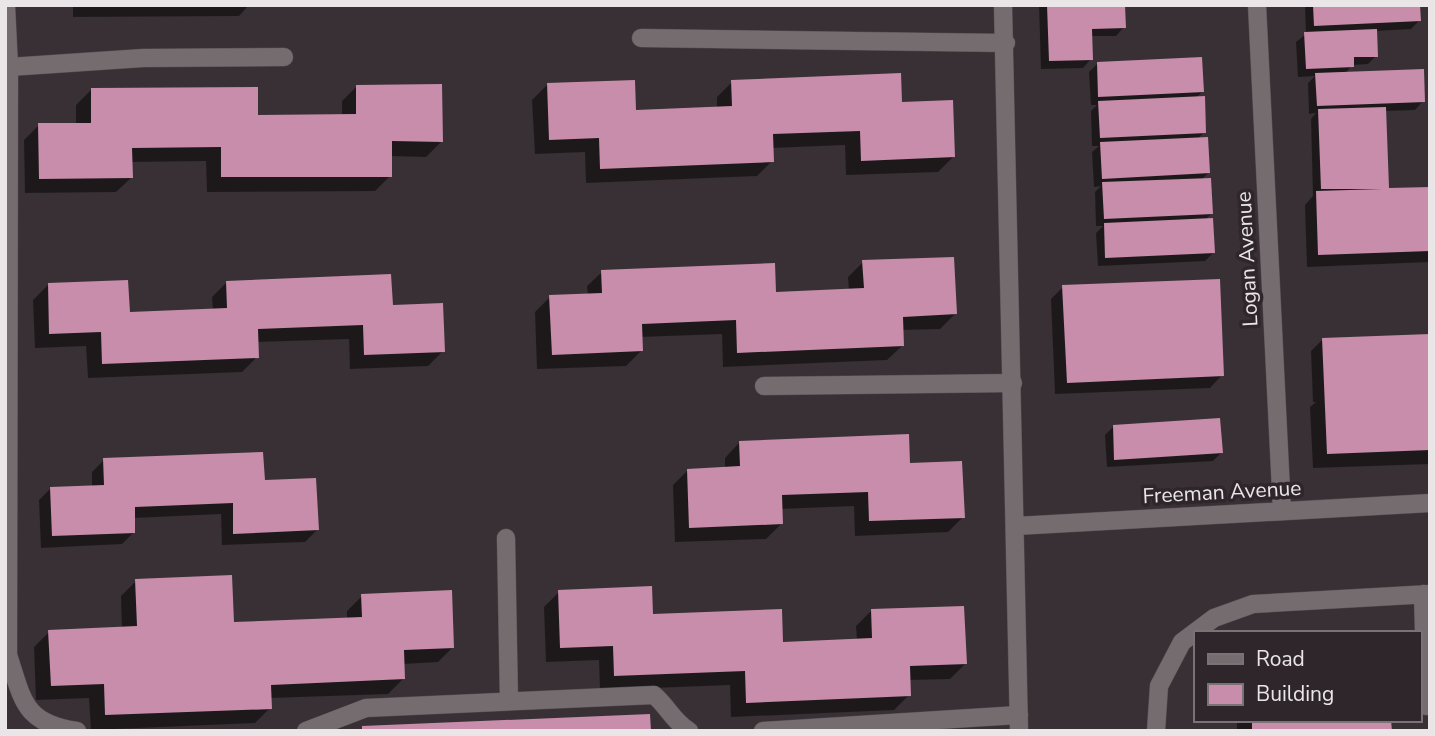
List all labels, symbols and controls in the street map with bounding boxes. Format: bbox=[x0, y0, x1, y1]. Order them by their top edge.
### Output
street label: Logan Avenue bbox=[1229, 191, 1265, 327]
street label: Freeman Avenue bbox=[1142, 474, 1302, 510]
legend bbox=[1194, 631, 1421, 722]
text: Road bbox=[1256, 645, 1305, 673]
text: Building bbox=[1256, 680, 1334, 708]

